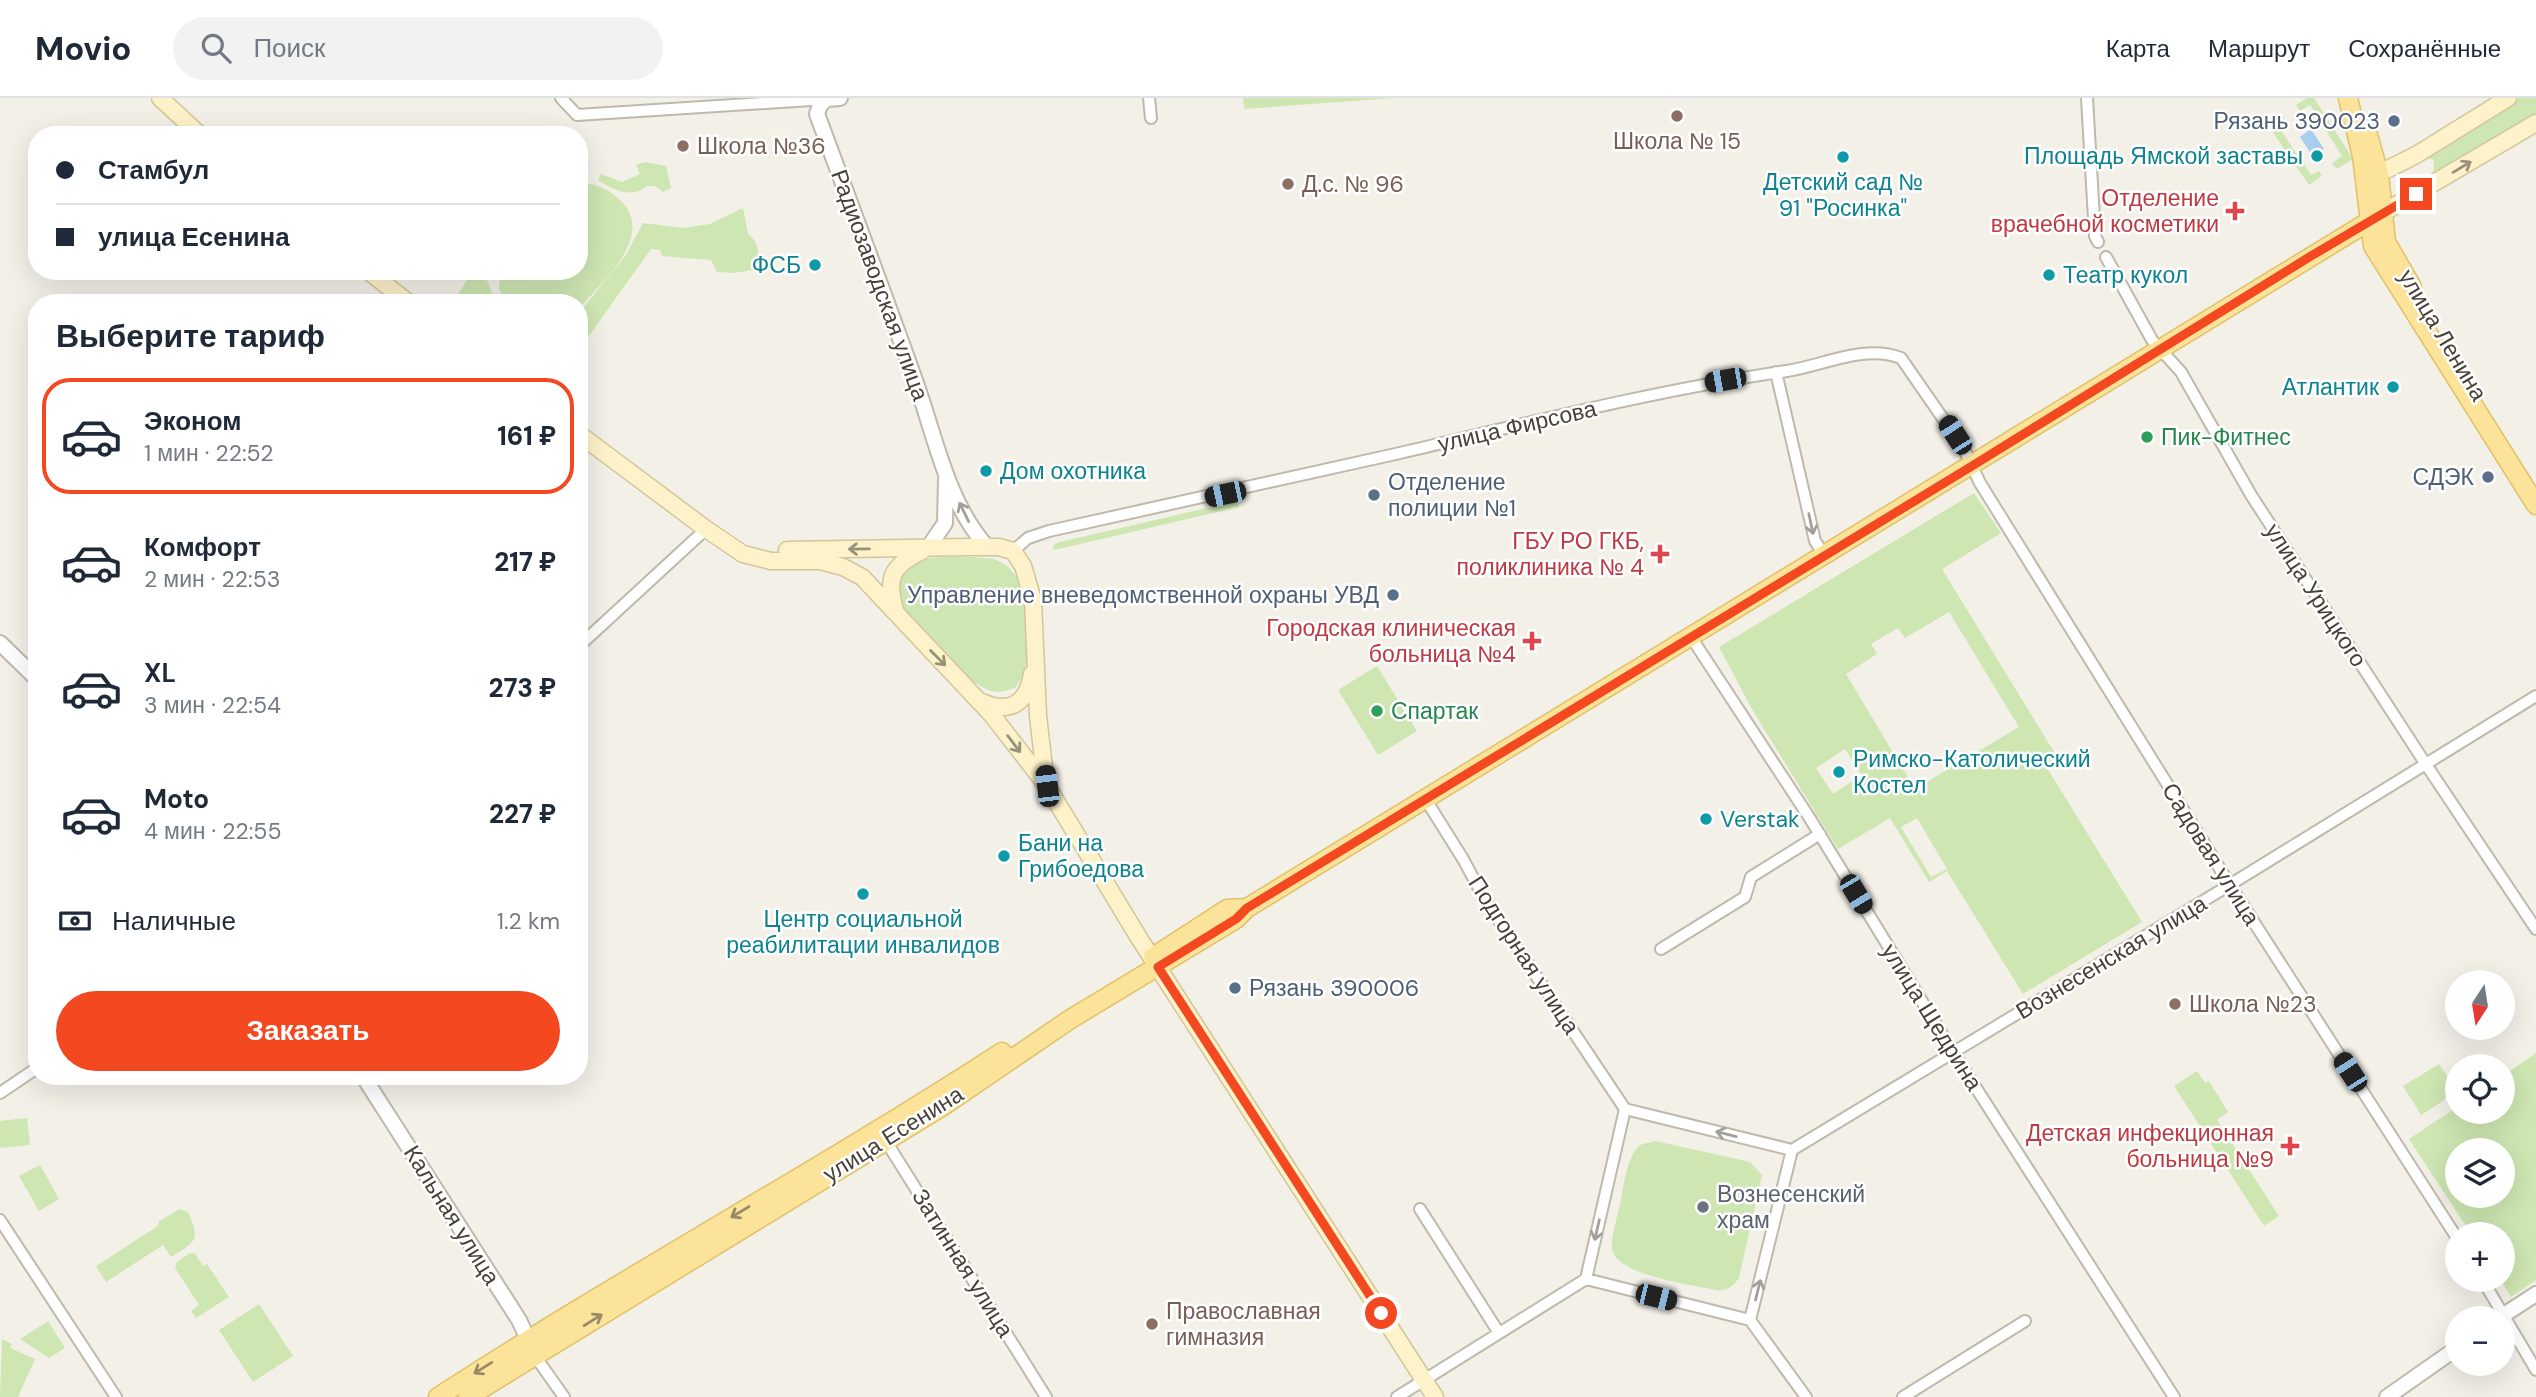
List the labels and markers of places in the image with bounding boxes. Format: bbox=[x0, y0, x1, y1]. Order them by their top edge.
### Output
place label: Рязань 390023 bbox=[2213, 106, 2380, 136]
marker: Школа № 15 bbox=[1669, 108, 1685, 124]
marker: Рязань 390023 bbox=[2386, 113, 2402, 129]
place label: Школа № 15 bbox=[1613, 126, 1741, 156]
place label: Школа №36 bbox=[697, 131, 826, 161]
marker: Школа №36 bbox=[675, 138, 691, 154]
place label: Площадь Ямской заставы bbox=[2024, 141, 2303, 171]
marker: Площадь Ямской заставы bbox=[2309, 148, 2325, 164]
marker: Детский сад № 91 "Росинка" bbox=[1835, 149, 1851, 165]
place label: Детский сад № 91 "Росинка" bbox=[1763, 167, 1923, 223]
place label: Д.с. № 96 bbox=[1302, 169, 1404, 199]
marker: Д.с. № 96 bbox=[1280, 176, 1296, 192]
place label: Отделение врачебной косметики bbox=[1991, 183, 2219, 239]
marker: Отделение врачебной косметики bbox=[2225, 201, 2245, 221]
place label: ФСБ bbox=[752, 250, 801, 280]
marker: ФСБ bbox=[807, 257, 823, 273]
place label: Театр кукол bbox=[2063, 260, 2188, 290]
marker: Театр кукол bbox=[2041, 267, 2057, 283]
place label: Атлантик bbox=[2282, 372, 2380, 402]
marker: Атлантик bbox=[2385, 379, 2401, 395]
place label: Пик-Фитнес bbox=[2161, 422, 2291, 452]
marker: Пик-Фитнес bbox=[2139, 429, 2155, 445]
place label: Дом охотника bbox=[1000, 456, 1146, 486]
place label: СДЭК bbox=[2412, 462, 2475, 492]
marker: Дом охотника bbox=[978, 463, 994, 479]
place label: Отделение полиции №1 bbox=[1388, 467, 1516, 523]
marker: СДЭК bbox=[2480, 469, 2496, 485]
marker: Отделение полиции №1 bbox=[1366, 487, 1382, 503]
place label: ГБУ РО ГКБ, поликлиника № 4 bbox=[1457, 526, 1644, 582]
marker: ГБУ РО ГКБ, поликлиника № 4 bbox=[1650, 544, 1670, 564]
place label: Управление вневедомственной охраны УВД bbox=[907, 580, 1379, 610]
marker: Управление вневедомственной охраны УВД bbox=[1385, 587, 1401, 603]
place label: Городская клиническая больница №4 bbox=[1266, 613, 1516, 669]
marker: Городская клиническая больница №4 bbox=[1522, 631, 1542, 651]
place label: Спартак bbox=[1391, 696, 1479, 726]
marker: Спартак bbox=[1369, 703, 1385, 719]
place label: Римско-Католический Костел bbox=[1853, 744, 2091, 800]
marker: Римско-Католический Костел bbox=[1831, 764, 1847, 780]
place label: Verstak bbox=[1720, 804, 1800, 834]
marker: Verstak bbox=[1698, 811, 1714, 827]
place label: Бани на Грибоедова bbox=[1018, 828, 1144, 884]
marker: Бани на Грибоедова bbox=[996, 848, 1012, 864]
marker: Центр социальной реабилитации инвалидов bbox=[855, 886, 871, 902]
place label: Центр социальной реабилитации инвалидов bbox=[726, 904, 1000, 960]
place label: Рязань 390006 bbox=[1249, 973, 1419, 1003]
marker: Рязань 390006 bbox=[1227, 980, 1243, 996]
place label: Школа №23 bbox=[2189, 989, 2317, 1019]
marker: Школа №23 bbox=[2167, 996, 2183, 1012]
place label: Детская инфекционная больница №9 bbox=[2026, 1118, 2274, 1174]
marker: Детская инфекционная больница №9 bbox=[2280, 1136, 2300, 1156]
place label: Вознесенский храм bbox=[1717, 1179, 1865, 1235]
marker: Вознесенский храм bbox=[1695, 1199, 1711, 1215]
place label: Православная гимназия bbox=[1166, 1296, 1321, 1352]
marker: Православная гимназия bbox=[1144, 1316, 1160, 1332]

